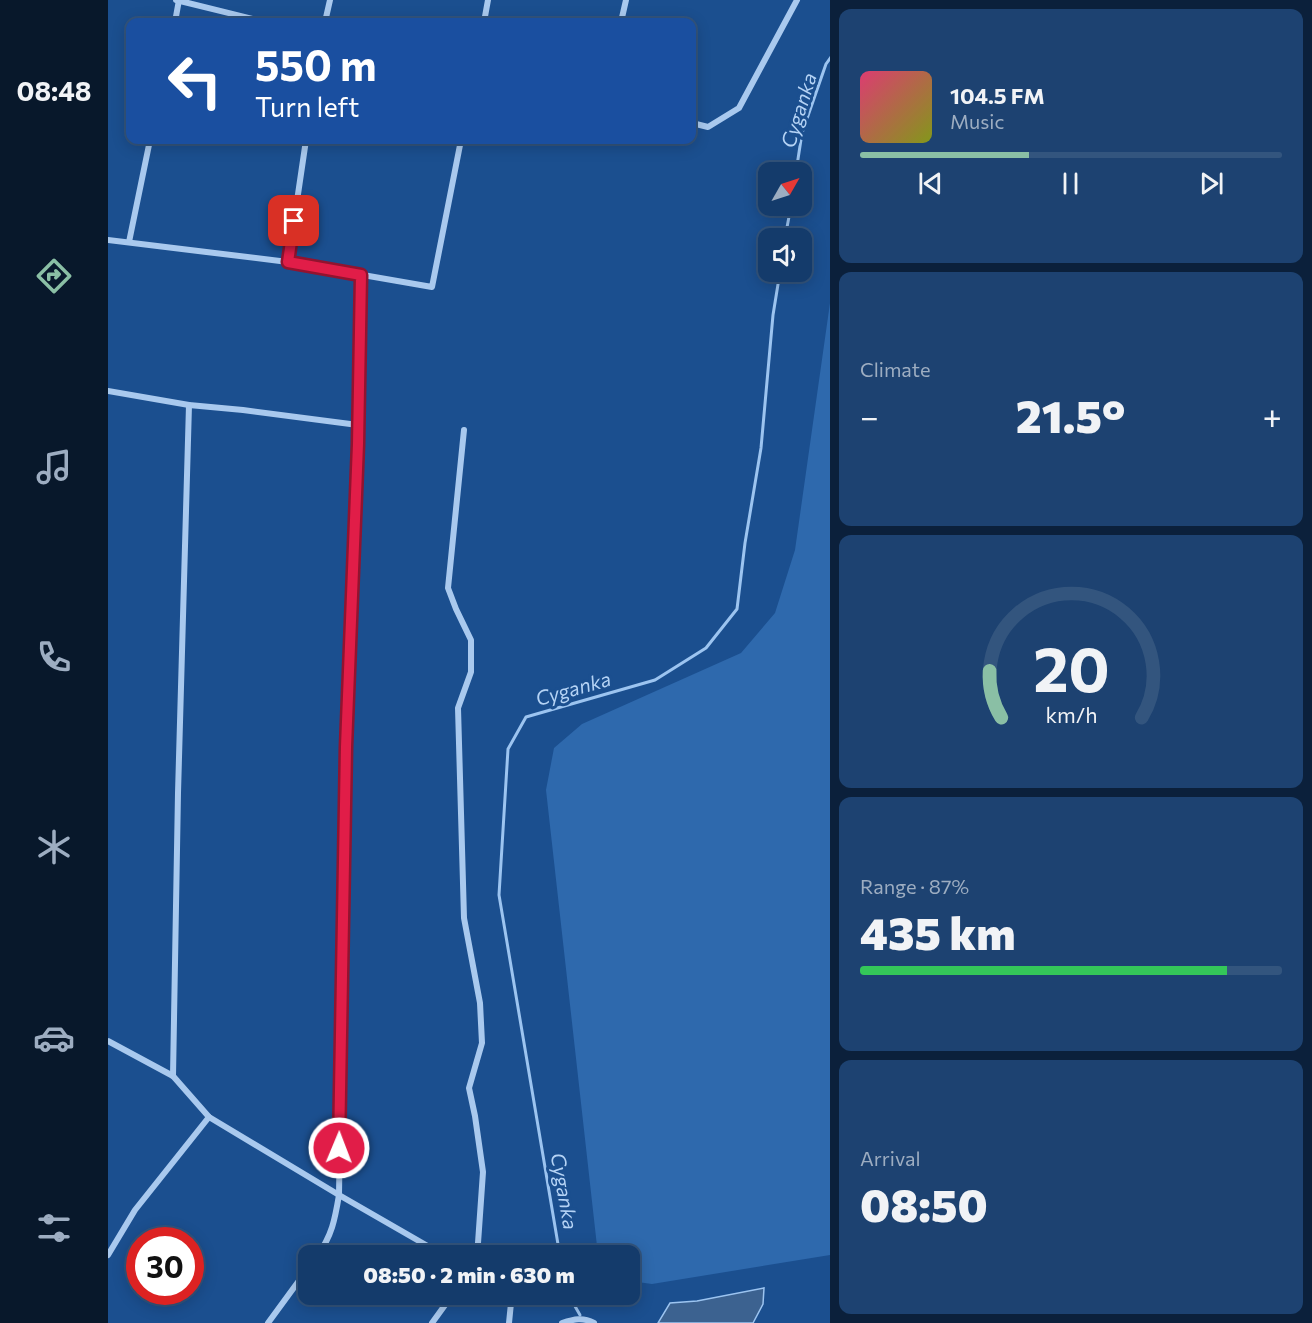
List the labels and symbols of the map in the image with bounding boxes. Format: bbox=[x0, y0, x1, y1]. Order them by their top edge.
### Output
water label: Cyganka bbox=[775, 70, 821, 150]
north arrow bbox=[758, 162, 812, 216]
pin bbox=[268, 195, 319, 246]
water label: Cyganka bbox=[533, 666, 613, 710]
position arrow bbox=[307, 1116, 371, 1180]
water label: Cyganka bbox=[546, 1151, 584, 1231]
speed limit sign: 30 bbox=[126, 1227, 204, 1305]

